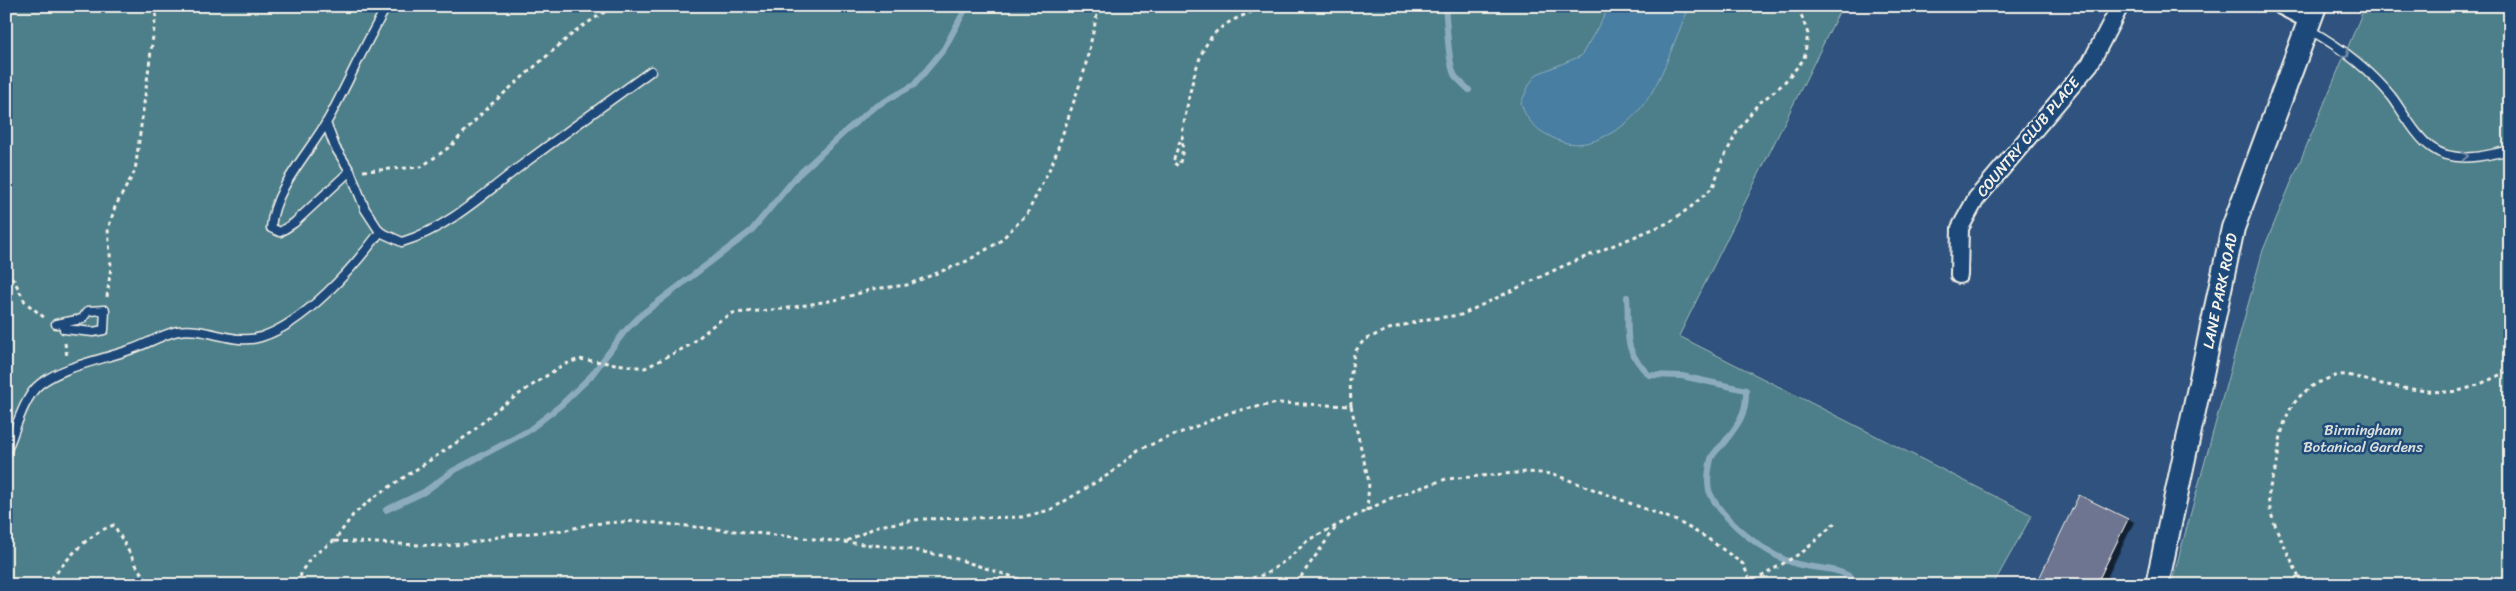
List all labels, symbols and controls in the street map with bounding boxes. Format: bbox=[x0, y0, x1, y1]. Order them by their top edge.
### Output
one-way arrow bbox=[2341, 49, 2350, 58]
street label: COUNTRY CLUB PLACE bbox=[1970, 70, 2087, 203]
one-way arrow bbox=[2462, 151, 2470, 162]
street label: LANE PARK ROAD bbox=[2195, 231, 2245, 351]
park label: Birmingham Botanical Gardens bbox=[2303, 417, 2423, 460]

